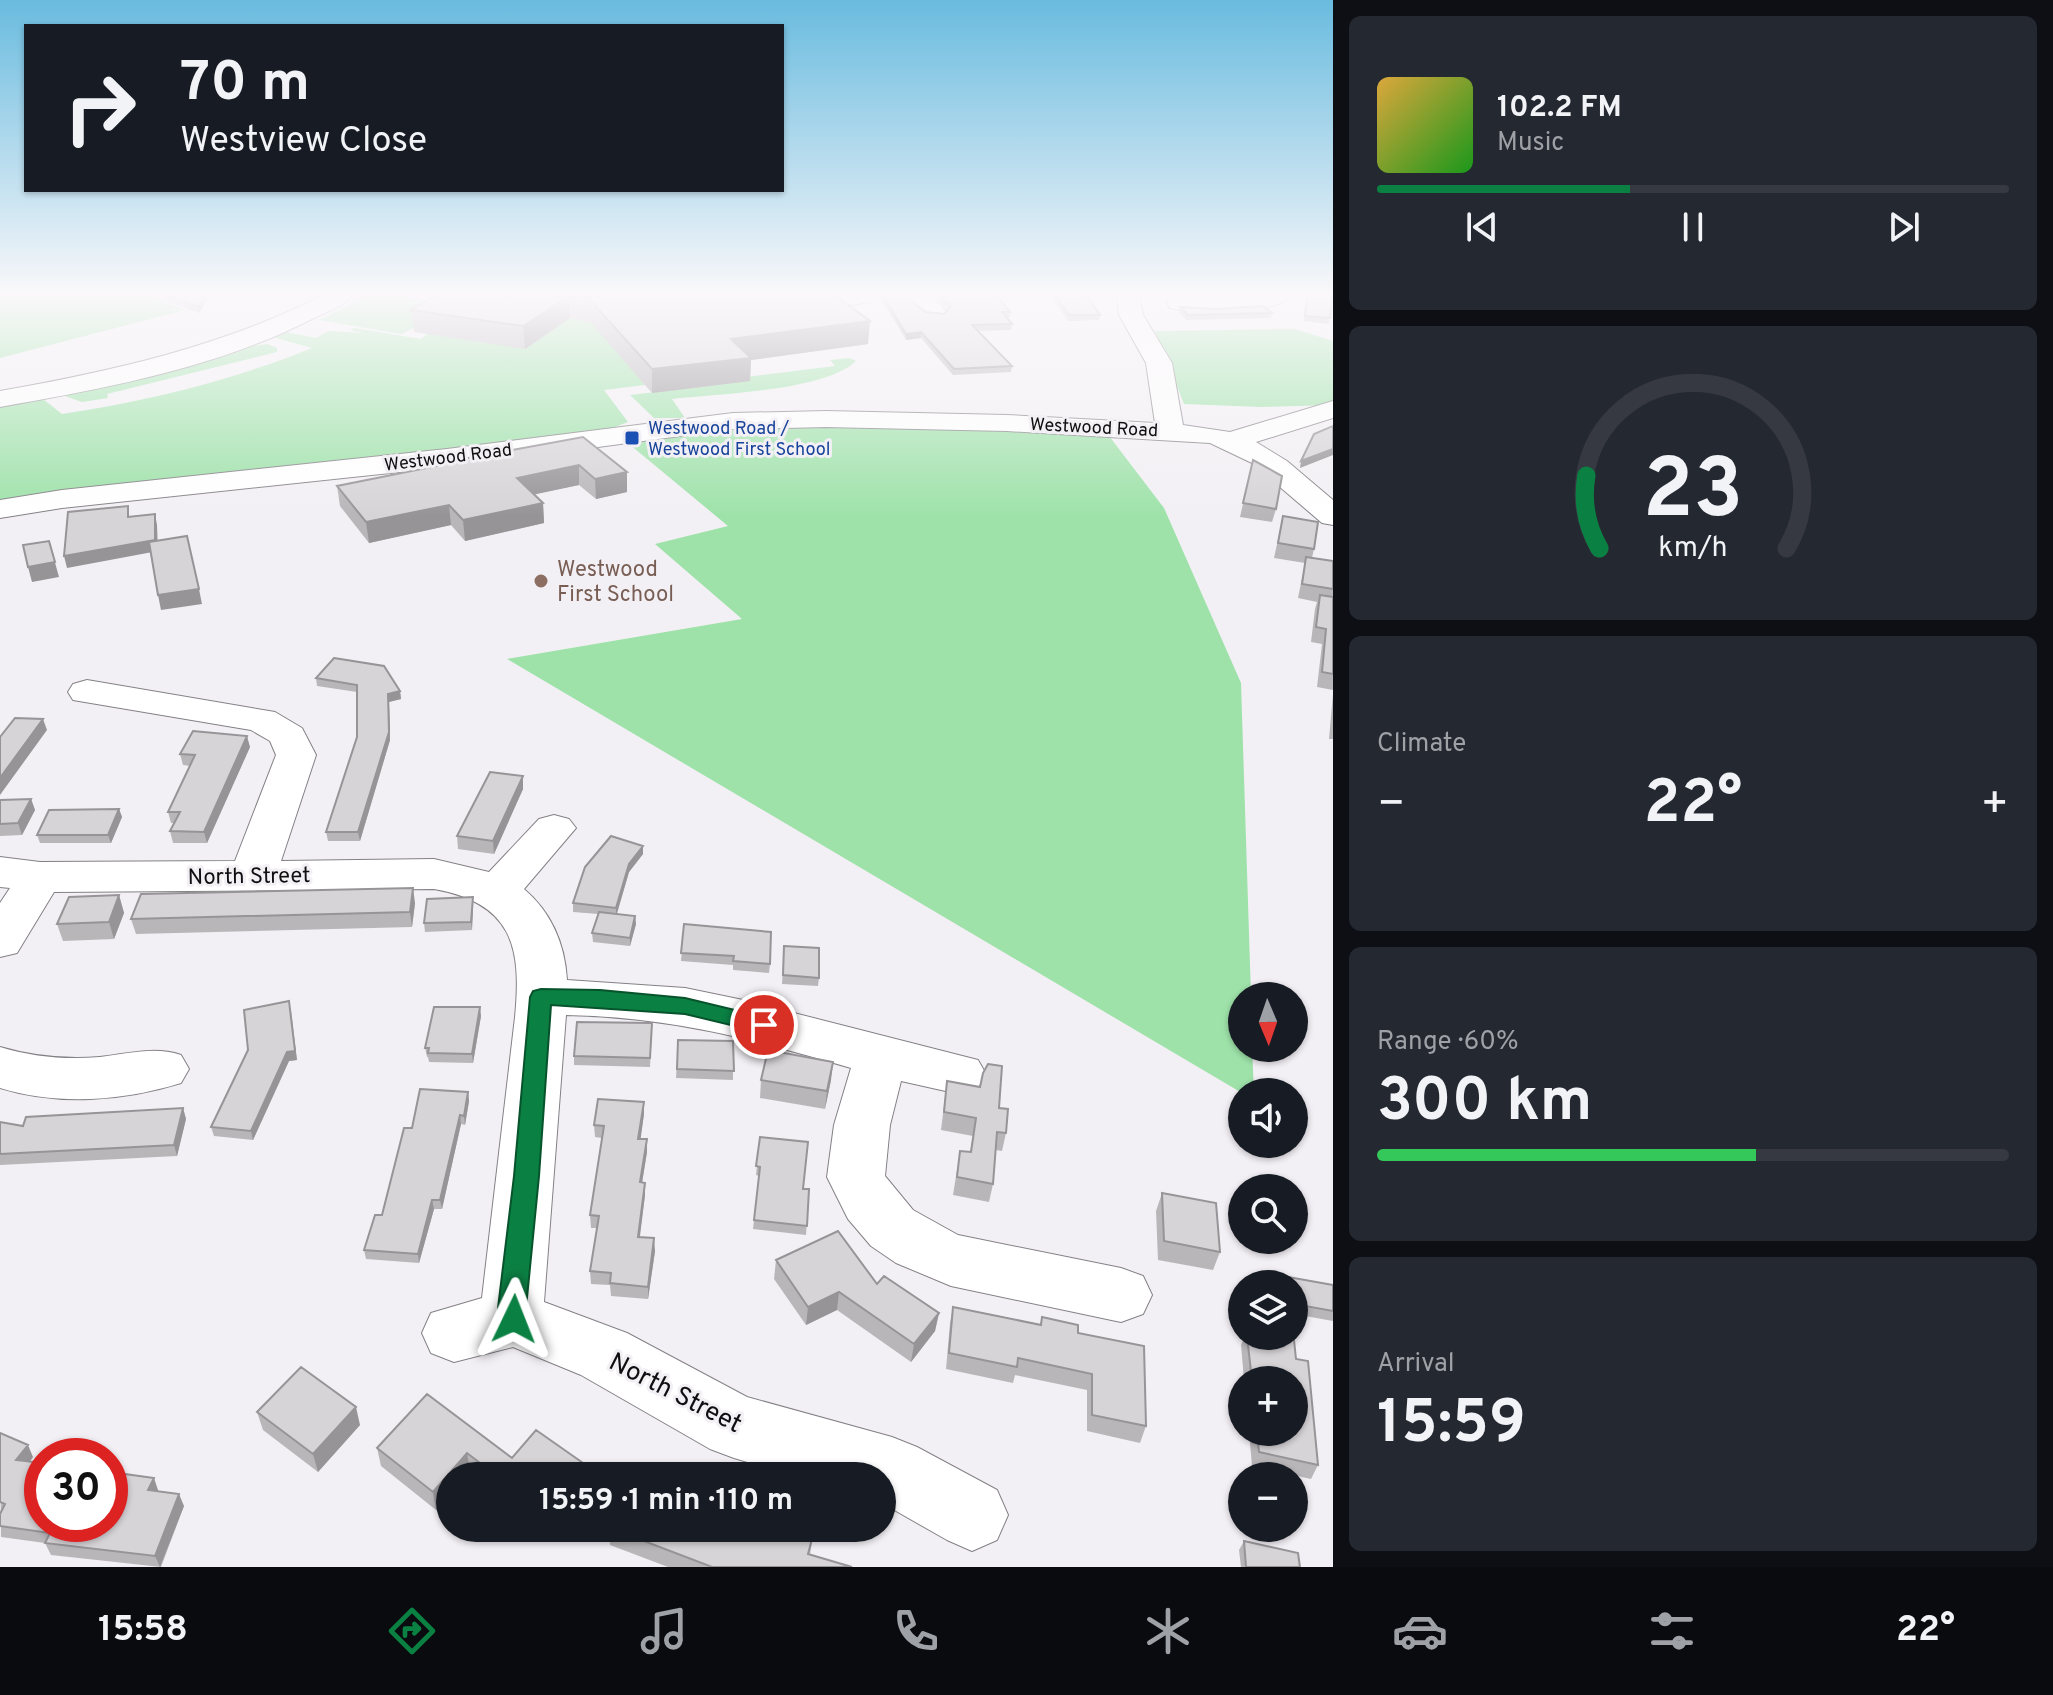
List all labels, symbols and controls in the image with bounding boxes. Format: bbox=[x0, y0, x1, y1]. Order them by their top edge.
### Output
text: 70 m bbox=[180, 50, 310, 120]
icon: right bbox=[48, 56, 152, 160]
text: 102.2 FM bbox=[1497, 90, 1622, 127]
text: Westview Close bbox=[180, 119, 427, 165]
text: Music bbox=[1497, 127, 1564, 160]
icon: previous bbox=[1460, 205, 1504, 249]
icon: pause bbox=[1671, 205, 1715, 249]
icon: next bbox=[1882, 205, 1926, 249]
street label: Westwood Road bbox=[1029, 414, 1159, 443]
place label: Westwood Road / Westwood First School bbox=[648, 418, 830, 462]
marker: Westwood Road / Westwood First School bbox=[623, 429, 641, 447]
street label: Westwood Road bbox=[383, 439, 513, 478]
text: 23 bbox=[1643, 442, 1743, 547]
text: km/h bbox=[1658, 531, 1728, 567]
place label: Westwood First School bbox=[557, 557, 674, 609]
marker: Westwood First School bbox=[532, 572, 550, 590]
text: Climate bbox=[1377, 728, 1466, 761]
text: 22° bbox=[1644, 768, 1742, 844]
text: − bbox=[1377, 778, 1405, 834]
text: + bbox=[1981, 778, 2009, 834]
street label: North Street bbox=[187, 863, 311, 892]
north arrow bbox=[1228, 982, 1308, 1062]
map controls bbox=[1228, 982, 1308, 1542]
pin bbox=[730, 991, 798, 1059]
icon: arrive bbox=[742, 1003, 786, 1047]
text: Range · 60% bbox=[1377, 1026, 1519, 1059]
text: 300 km bbox=[1377, 1066, 1592, 1142]
button: sound bbox=[1228, 1078, 1308, 1158]
button: search bbox=[1228, 1174, 1308, 1254]
button: layers bbox=[1228, 1270, 1308, 1350]
position arrow bbox=[472, 1277, 556, 1361]
street label: North Street bbox=[603, 1347, 747, 1442]
text: Arrival bbox=[1377, 1348, 1455, 1381]
button: + bbox=[1228, 1366, 1308, 1446]
text: 15:59 bbox=[1377, 1388, 1526, 1464]
speed limit sign: 30 bbox=[24, 1438, 128, 1542]
button: − bbox=[1228, 1462, 1308, 1542]
text: 15:59 · 1 min · 110 m bbox=[539, 1483, 793, 1520]
icon: directions bbox=[384, 1603, 440, 1659]
icon: music bbox=[636, 1603, 692, 1659]
icon: phone bbox=[888, 1603, 944, 1659]
icon: climate bbox=[1140, 1603, 1196, 1659]
icon: car bbox=[1392, 1603, 1448, 1659]
icon: filters bbox=[1644, 1603, 1700, 1659]
text: 15:58 bbox=[98, 1608, 188, 1654]
text: 22° bbox=[1896, 1608, 1955, 1654]

